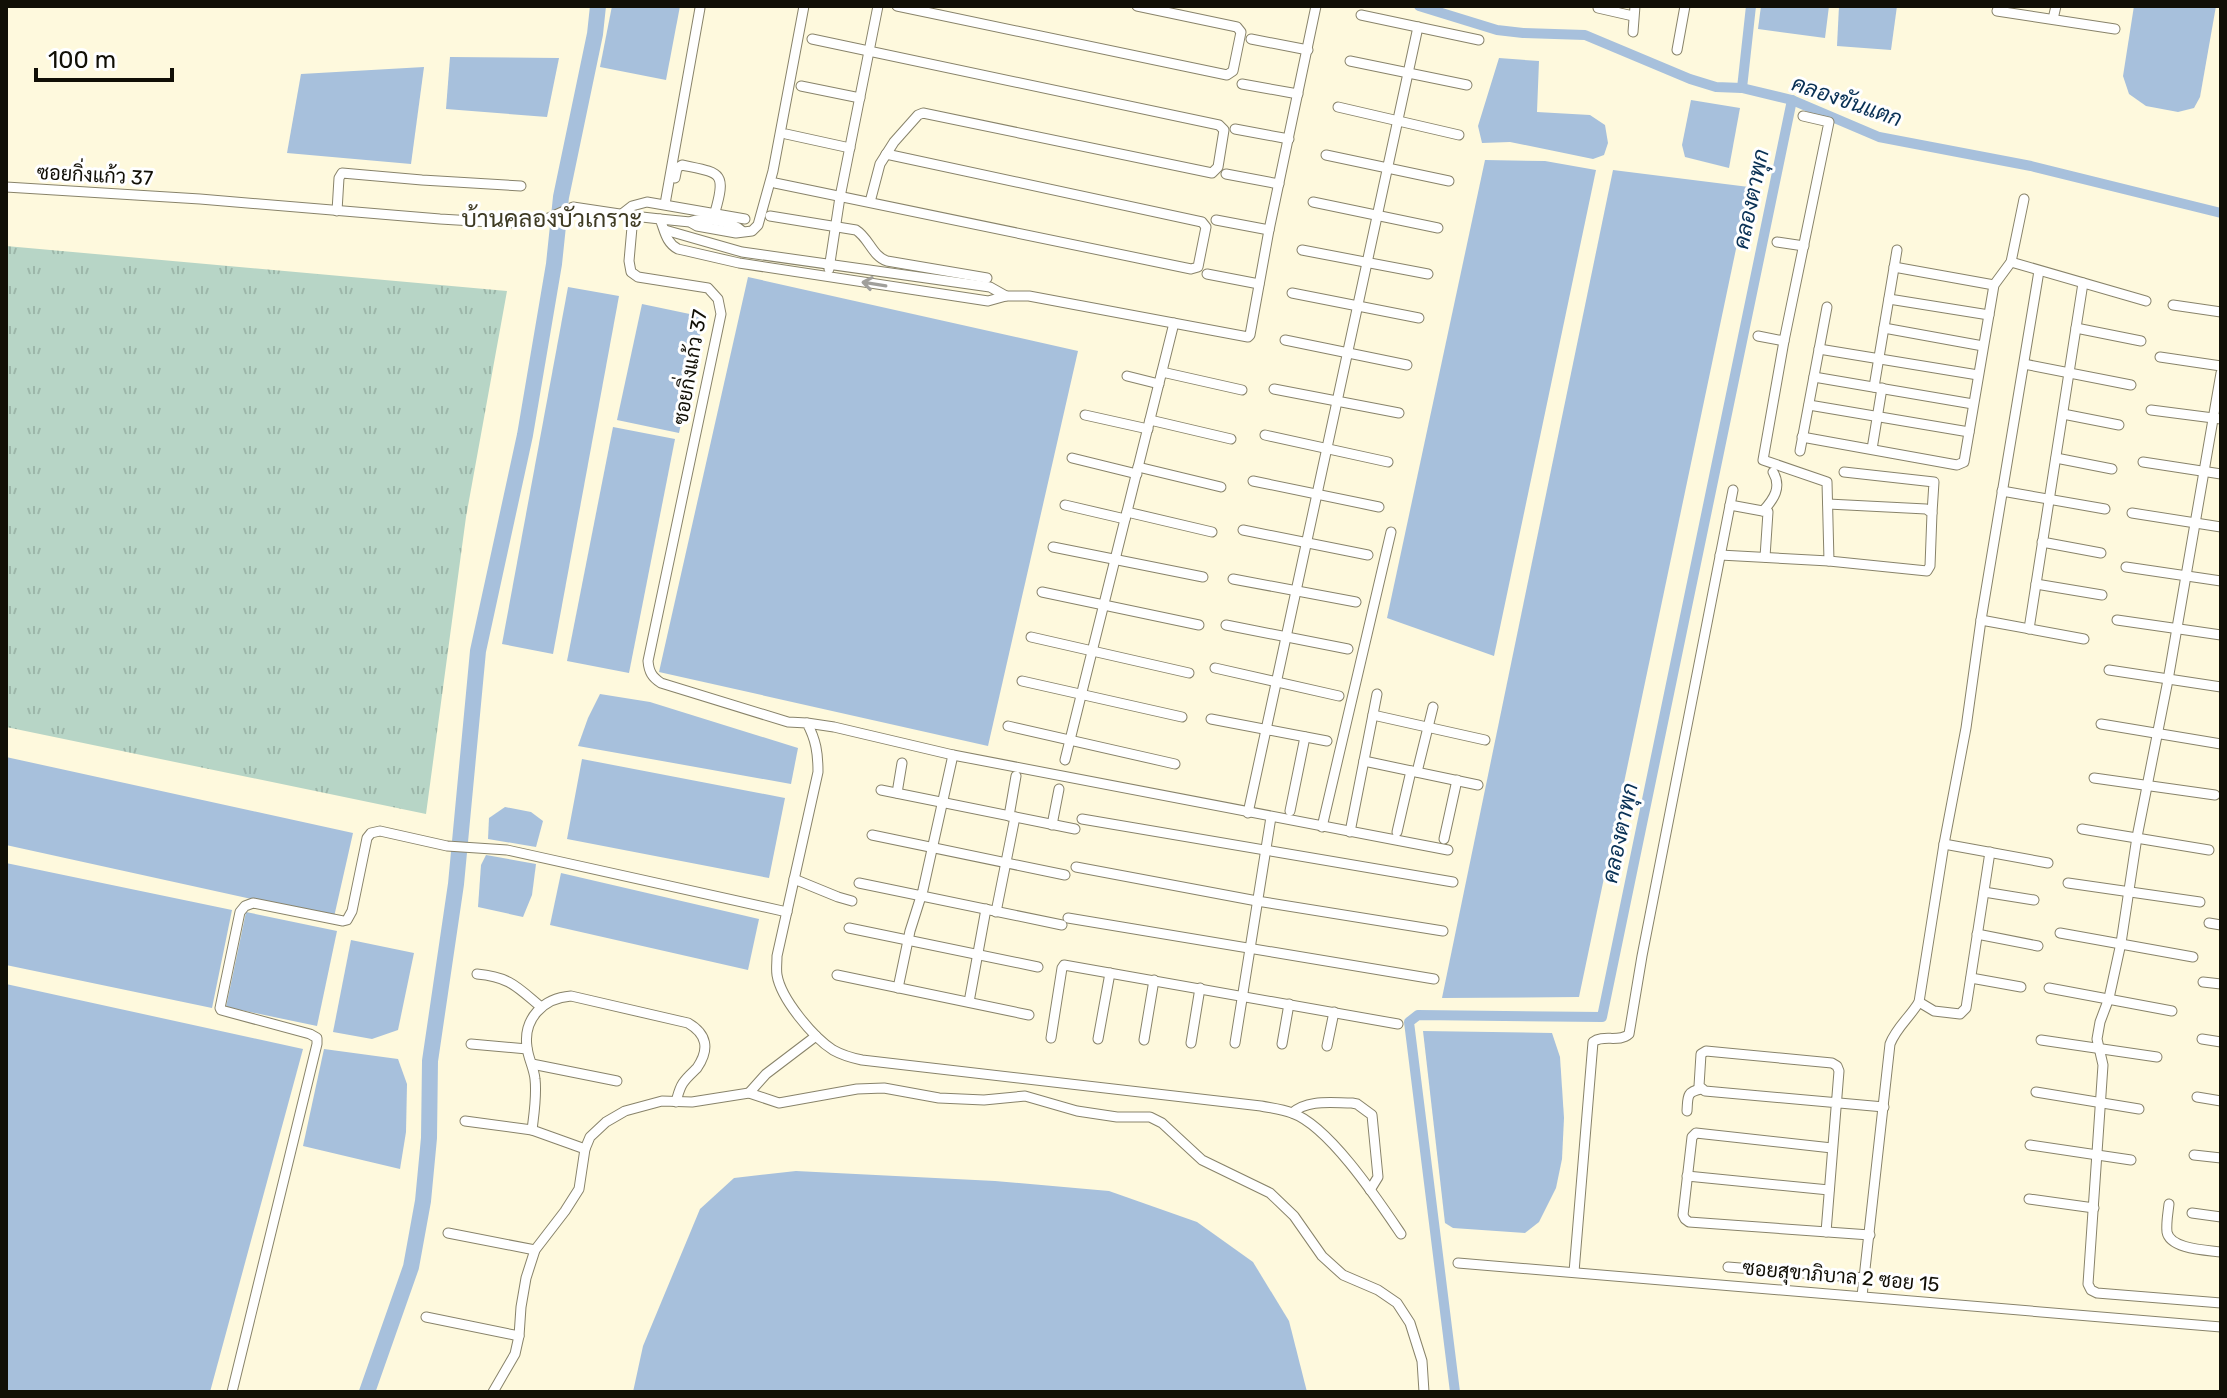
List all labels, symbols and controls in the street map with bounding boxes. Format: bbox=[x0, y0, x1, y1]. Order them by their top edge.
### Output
scale bar bbox=[36, 32, 172, 82]
text: 100 m bbox=[48, 46, 116, 74]
water label: คลองขันแตก bbox=[1788, 70, 1906, 132]
water label: คลองตาพุก bbox=[1727, 147, 1777, 252]
street label: ซอยกิ่งแก้ว 37 bbox=[36, 156, 154, 190]
district label: บ้านคลองบัวเกราะ bbox=[462, 204, 642, 233]
one-way arrow bbox=[862, 275, 888, 290]
street label: ซอยกิ่งแก้ว 37 bbox=[664, 307, 712, 427]
water label: คลองตาพุก bbox=[1596, 781, 1646, 886]
street label: ซอยสุขาภิบาล 2 ซอย 15 bbox=[1741, 1255, 1940, 1299]

